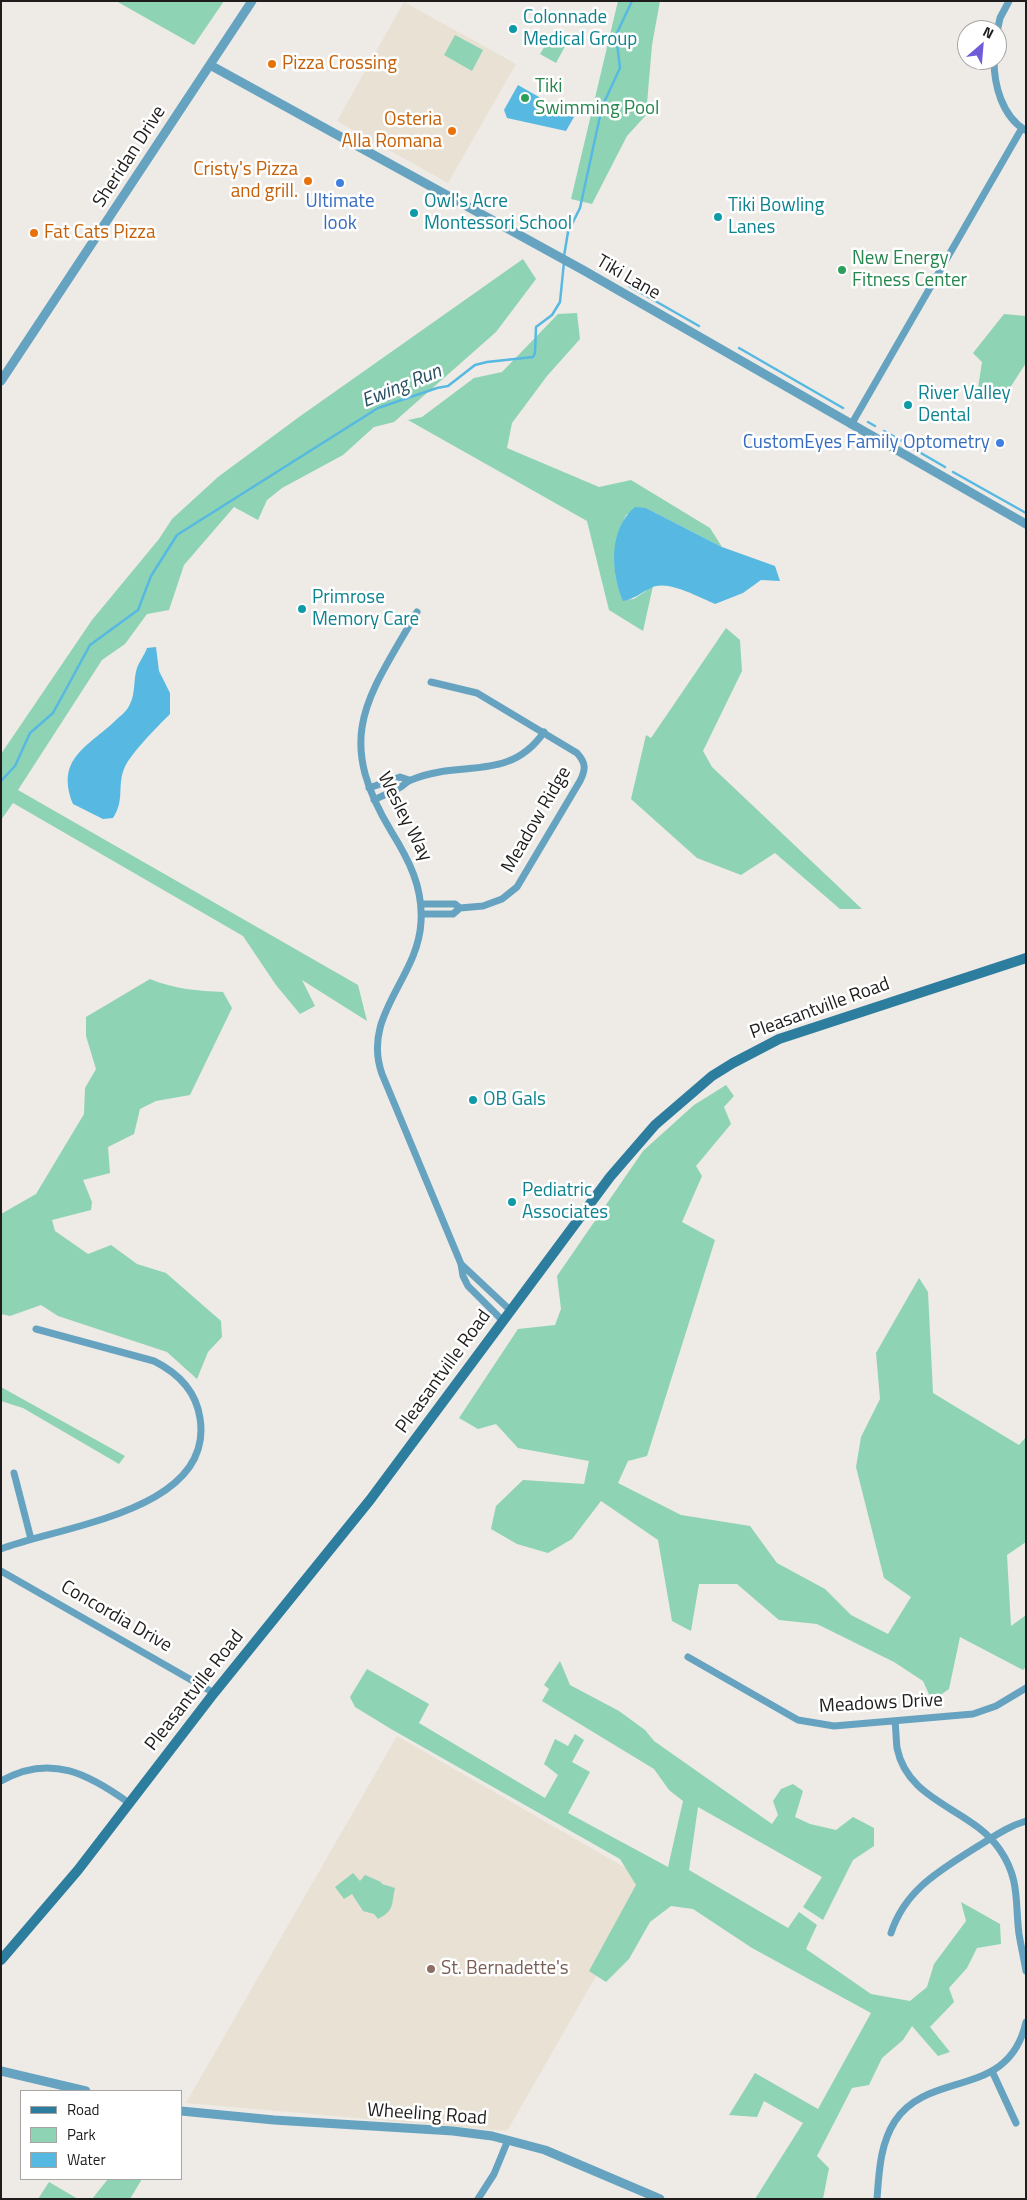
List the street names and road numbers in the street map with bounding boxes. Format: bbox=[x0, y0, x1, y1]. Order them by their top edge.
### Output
street label: Sheridan Drive bbox=[89, 102, 171, 212]
street label: Tiki Lane bbox=[592, 251, 664, 305]
street label: Meadow Ridge bbox=[497, 763, 577, 877]
street label: Wesley Way bbox=[372, 769, 436, 865]
street label: Pleasantville Road bbox=[747, 973, 893, 1045]
street label: Pleasantville Road bbox=[392, 1306, 496, 1438]
street label: Concordia Drive bbox=[56, 1576, 176, 1658]
street label: Pleasantville Road bbox=[141, 1626, 249, 1756]
street label: Meadows Drive bbox=[819, 1689, 943, 1719]
street label: Wheeling Road bbox=[366, 2099, 488, 2131]

